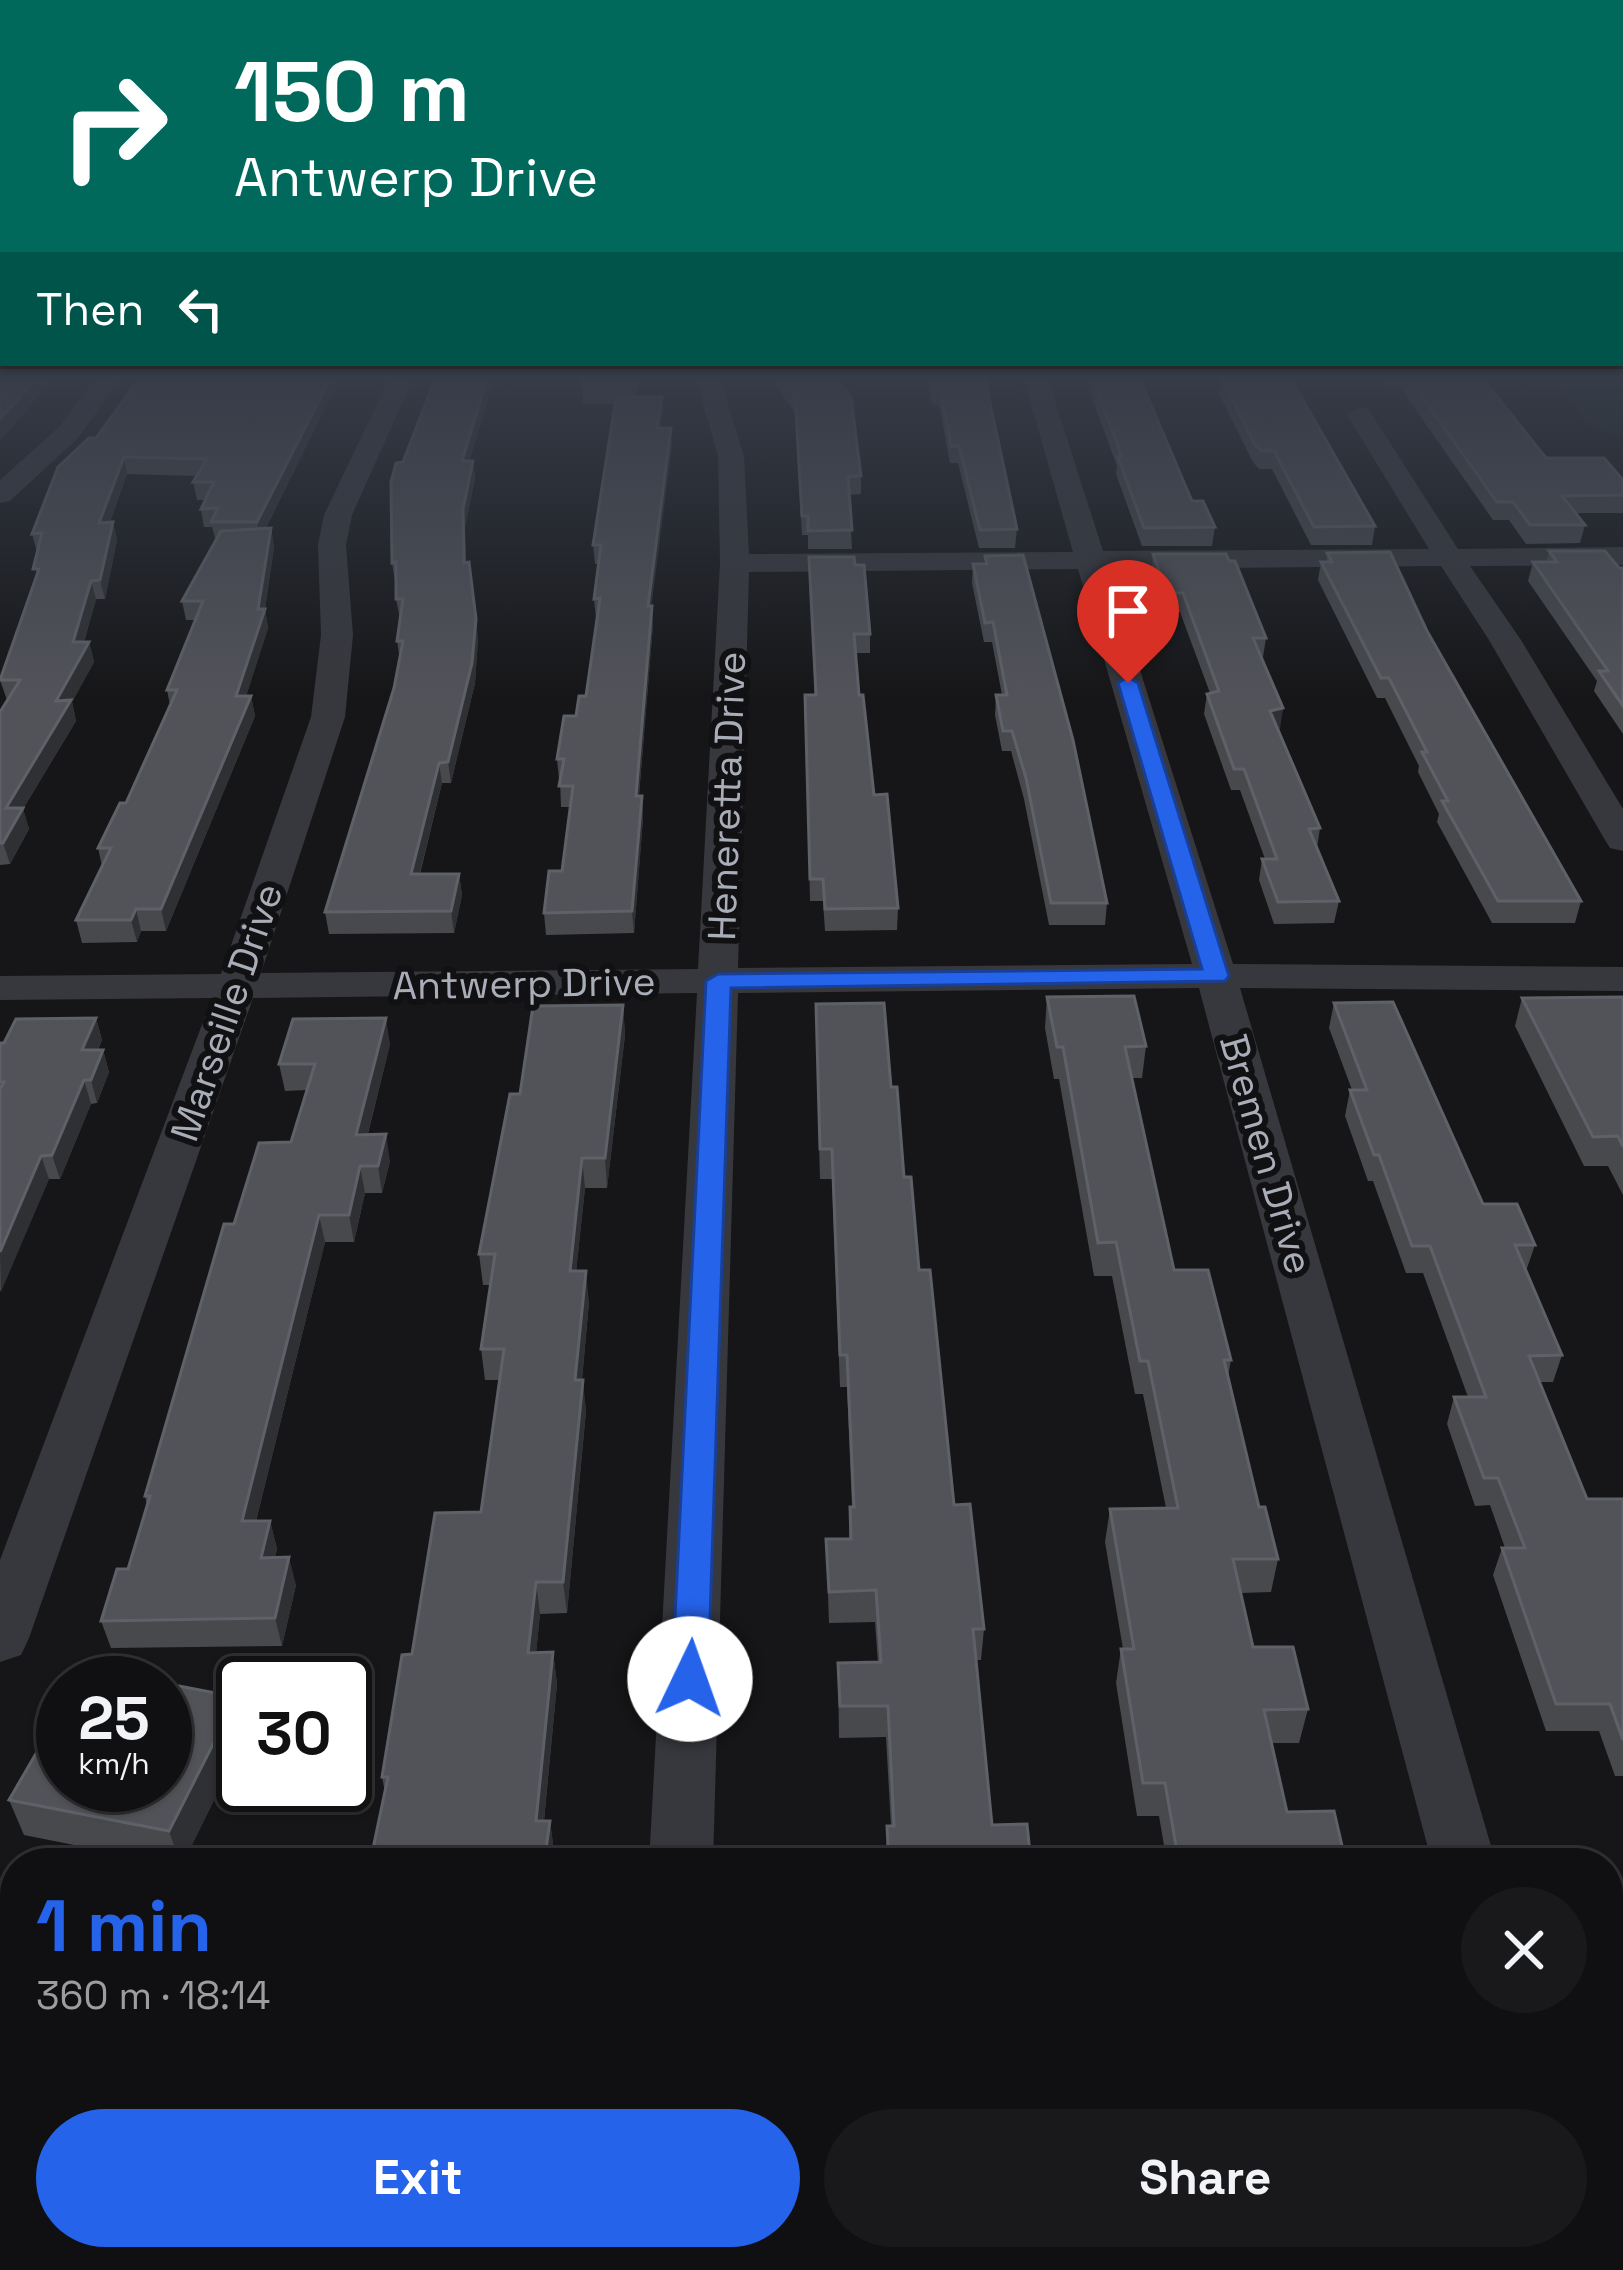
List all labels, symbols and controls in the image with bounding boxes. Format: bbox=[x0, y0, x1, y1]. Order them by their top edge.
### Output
text: 150 m bbox=[234, 38, 470, 146]
icon: right bbox=[36, 48, 192, 204]
text: Antwerp Drive bbox=[234, 143, 598, 212]
icon: left bbox=[168, 276, 234, 342]
text: Then bbox=[36, 281, 144, 338]
pin bbox=[1077, 560, 1179, 683]
icon: arrive bbox=[1095, 578, 1161, 644]
street label: Heneretta Drive bbox=[697, 651, 756, 941]
street label: Marseille Drive bbox=[159, 877, 293, 1147]
street label: Antwerp Drive bbox=[392, 957, 656, 1010]
street label: Bremen Drive bbox=[1209, 1029, 1324, 1280]
position arrow bbox=[627, 1616, 753, 1742]
speed limit sign: 30 bbox=[216, 1656, 372, 1812]
text: 25 bbox=[78, 1680, 150, 1757]
text: km/h bbox=[78, 1744, 150, 1783]
text: 1 min bbox=[36, 1880, 212, 1972]
button: close bbox=[1461, 1887, 1587, 2013]
text: 360 m · 18:14 bbox=[36, 1971, 270, 2020]
button: Exit bbox=[36, 2109, 800, 2247]
button: Share bbox=[824, 2109, 1587, 2247]

